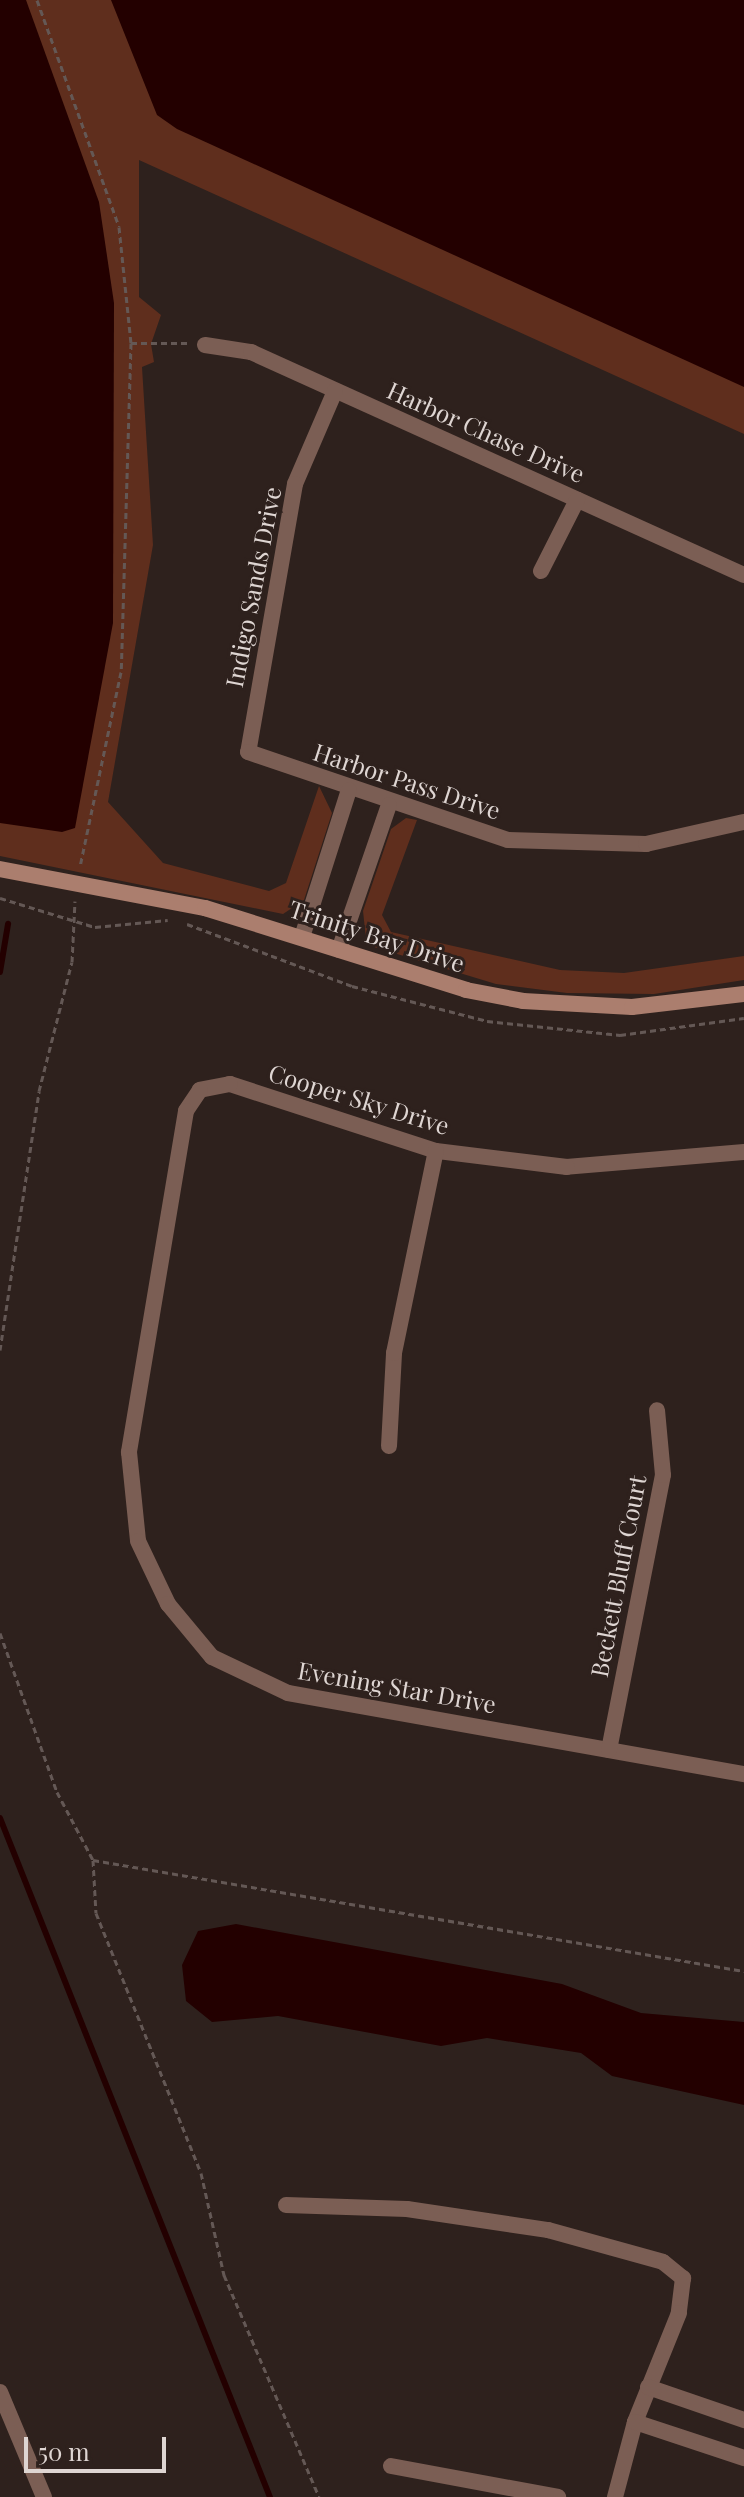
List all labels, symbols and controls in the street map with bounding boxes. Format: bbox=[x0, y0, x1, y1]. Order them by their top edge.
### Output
street label: Harbor Chase Drive bbox=[383, 375, 589, 489]
street label: Indigo Sands Drive bbox=[219, 484, 287, 690]
street label: Harbor Pass Drive bbox=[310, 737, 504, 825]
street label: Trinity Bay Drive bbox=[285, 894, 469, 978]
street label: Cooper Sky Drive bbox=[265, 1058, 453, 1140]
street label: Beckett Bluff Court bbox=[584, 1472, 652, 1680]
street label: Evening Star Drive bbox=[295, 1655, 499, 1719]
scale bar bbox=[28, 2421, 170, 2471]
text: 50 m bbox=[38, 2435, 90, 2467]

